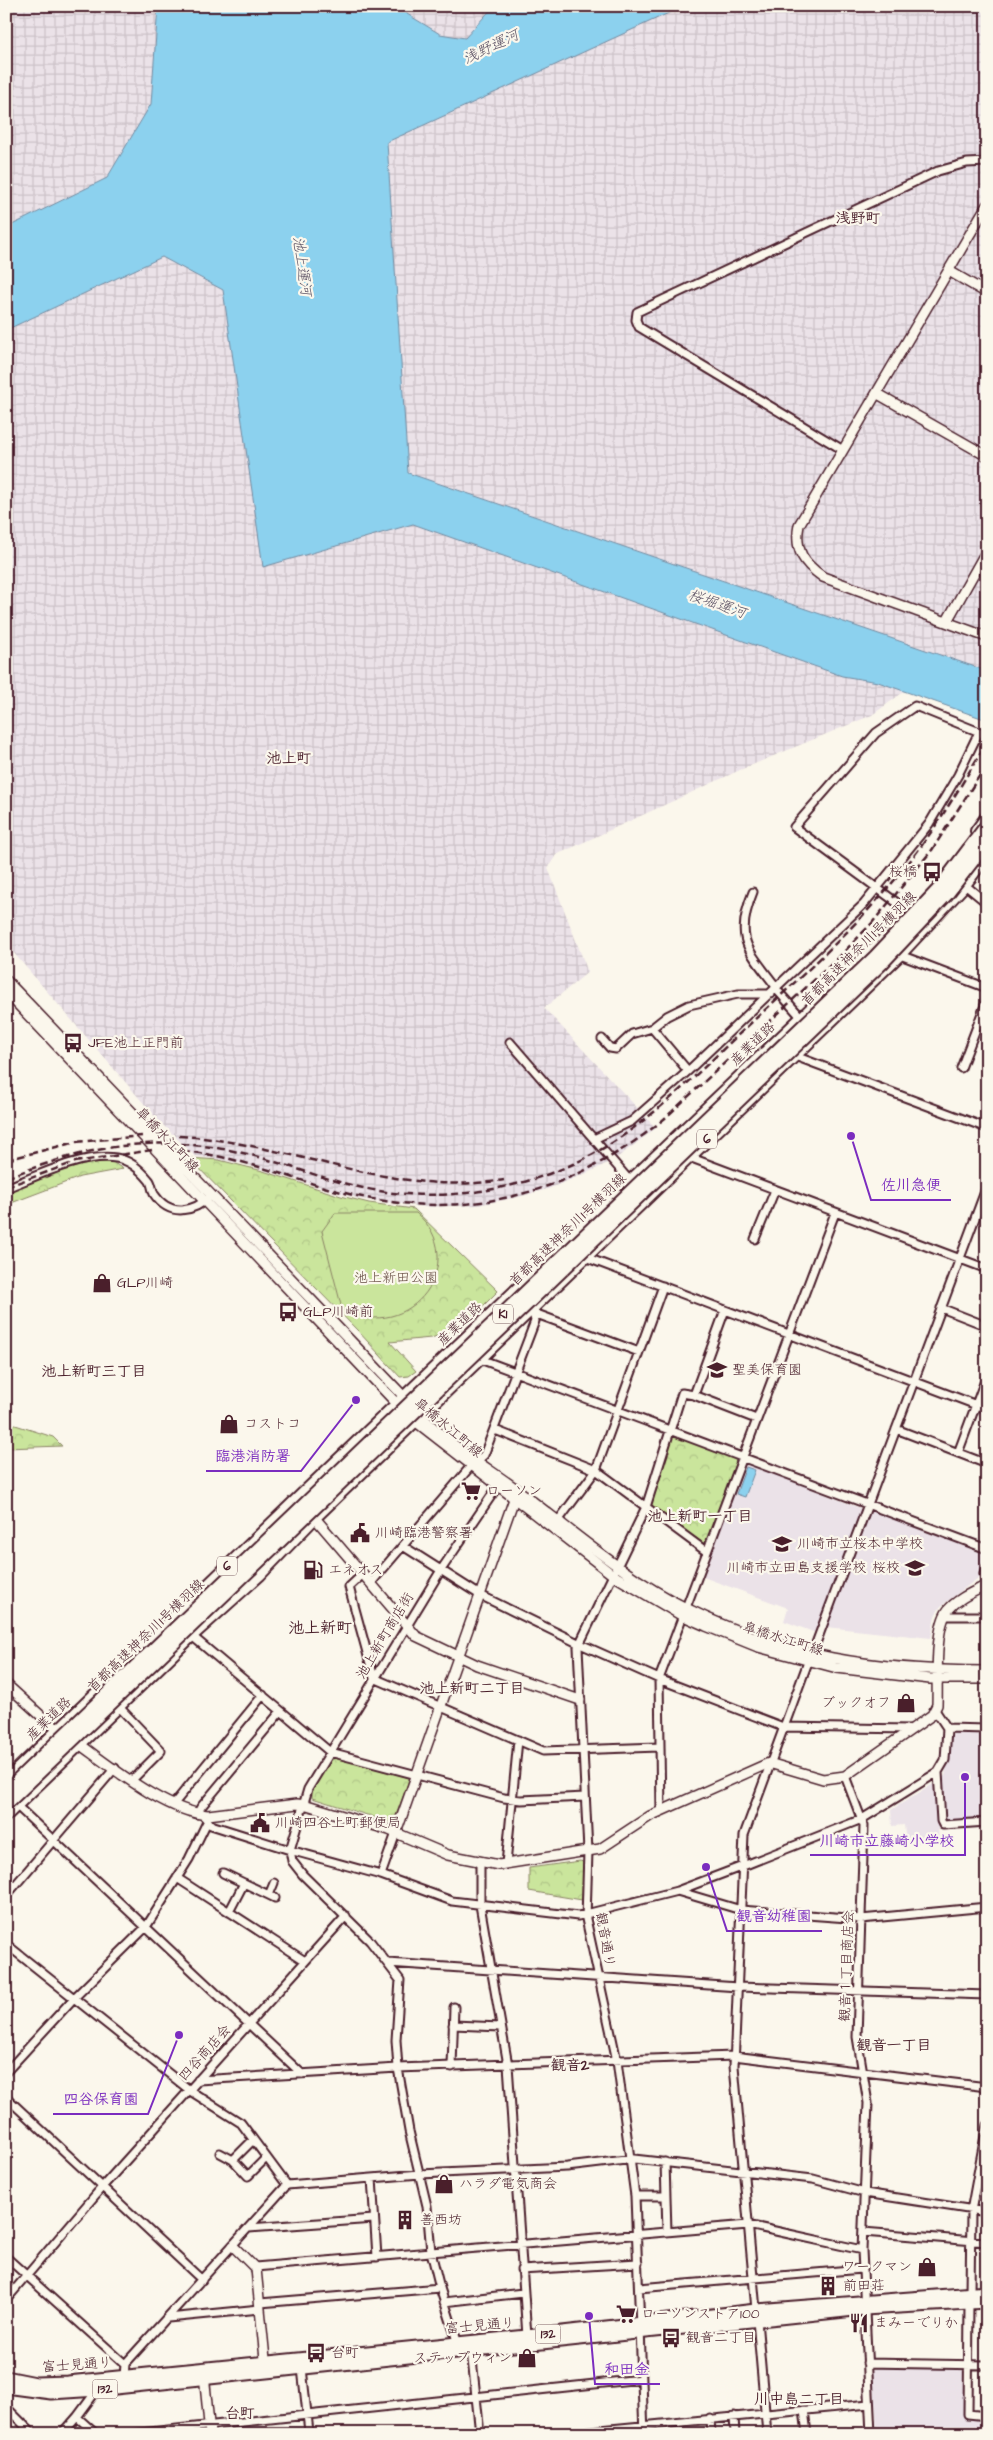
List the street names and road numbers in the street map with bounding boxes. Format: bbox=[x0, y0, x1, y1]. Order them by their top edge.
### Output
street label: 首都高速神奈川1号横羽線 bbox=[797, 887, 921, 1011]
street label: 産業道路 bbox=[726, 1017, 780, 1071]
street label: 皐橋水江町線 bbox=[131, 1103, 203, 1177]
road number: 6 bbox=[697, 1130, 717, 1148]
street label: 首都高速神奈川1号横羽線 bbox=[505, 1169, 631, 1291]
street label: 産業道路 bbox=[433, 1297, 487, 1351]
road number: K1 bbox=[493, 1305, 513, 1324]
street label: 皐橋水江町線 bbox=[409, 1393, 487, 1463]
road number: 6 bbox=[217, 1556, 237, 1575]
street label: 首都高速神奈川1号横羽線 bbox=[83, 1575, 209, 1697]
street label: 池上新町商店街 bbox=[351, 1589, 419, 1683]
street label: 皐橋水江町線 bbox=[740, 1617, 826, 1661]
street label: 産業道路 bbox=[22, 1692, 76, 1746]
street label: 観音１丁目商店会 bbox=[835, 1910, 859, 2022]
street label: 観音通り bbox=[590, 1911, 620, 1969]
street label: 四谷商店会 bbox=[174, 2020, 236, 2086]
street label: 富士見通り bbox=[444, 2313, 516, 2339]
road number: 132 bbox=[536, 2324, 560, 2344]
street label: 富士見通り bbox=[41, 2353, 113, 2377]
road number: 132 bbox=[92, 2380, 118, 2398]

